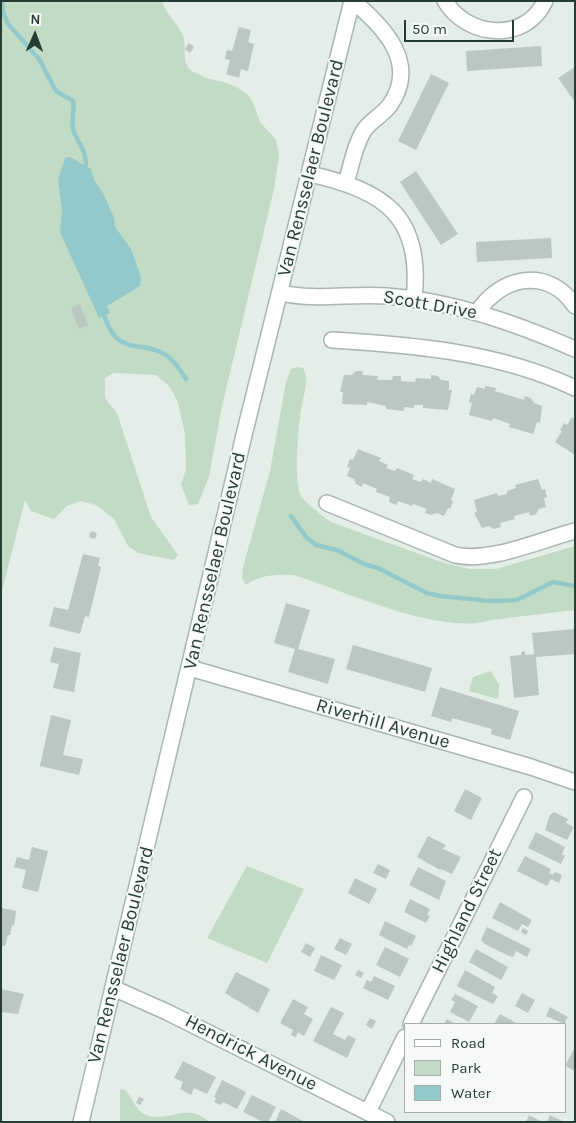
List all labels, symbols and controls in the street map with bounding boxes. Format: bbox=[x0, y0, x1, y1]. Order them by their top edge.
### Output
north arrow bbox=[10, 10, 60, 60]
scale bar bbox=[406, 10, 516, 42]
text: N bbox=[30, 11, 41, 28]
text: 50 m bbox=[412, 20, 447, 38]
street label: Van Rensselaer Boulevard bbox=[273, 57, 349, 279]
street label: Scott Drive bbox=[381, 286, 479, 324]
street label: Van Rensselaer Boulevard bbox=[179, 450, 251, 672]
street label: Riverhill Avenue bbox=[313, 694, 453, 754]
street label: Van Rensselaer Boulevard bbox=[83, 844, 159, 1066]
street label: Highland Street bbox=[427, 845, 507, 977]
street label: Hendrick Avenue bbox=[181, 1010, 321, 1096]
legend bbox=[404, 1023, 566, 1113]
text: Road bbox=[451, 1034, 486, 1052]
text: Park bbox=[451, 1059, 481, 1077]
text: Water bbox=[451, 1084, 491, 1102]

